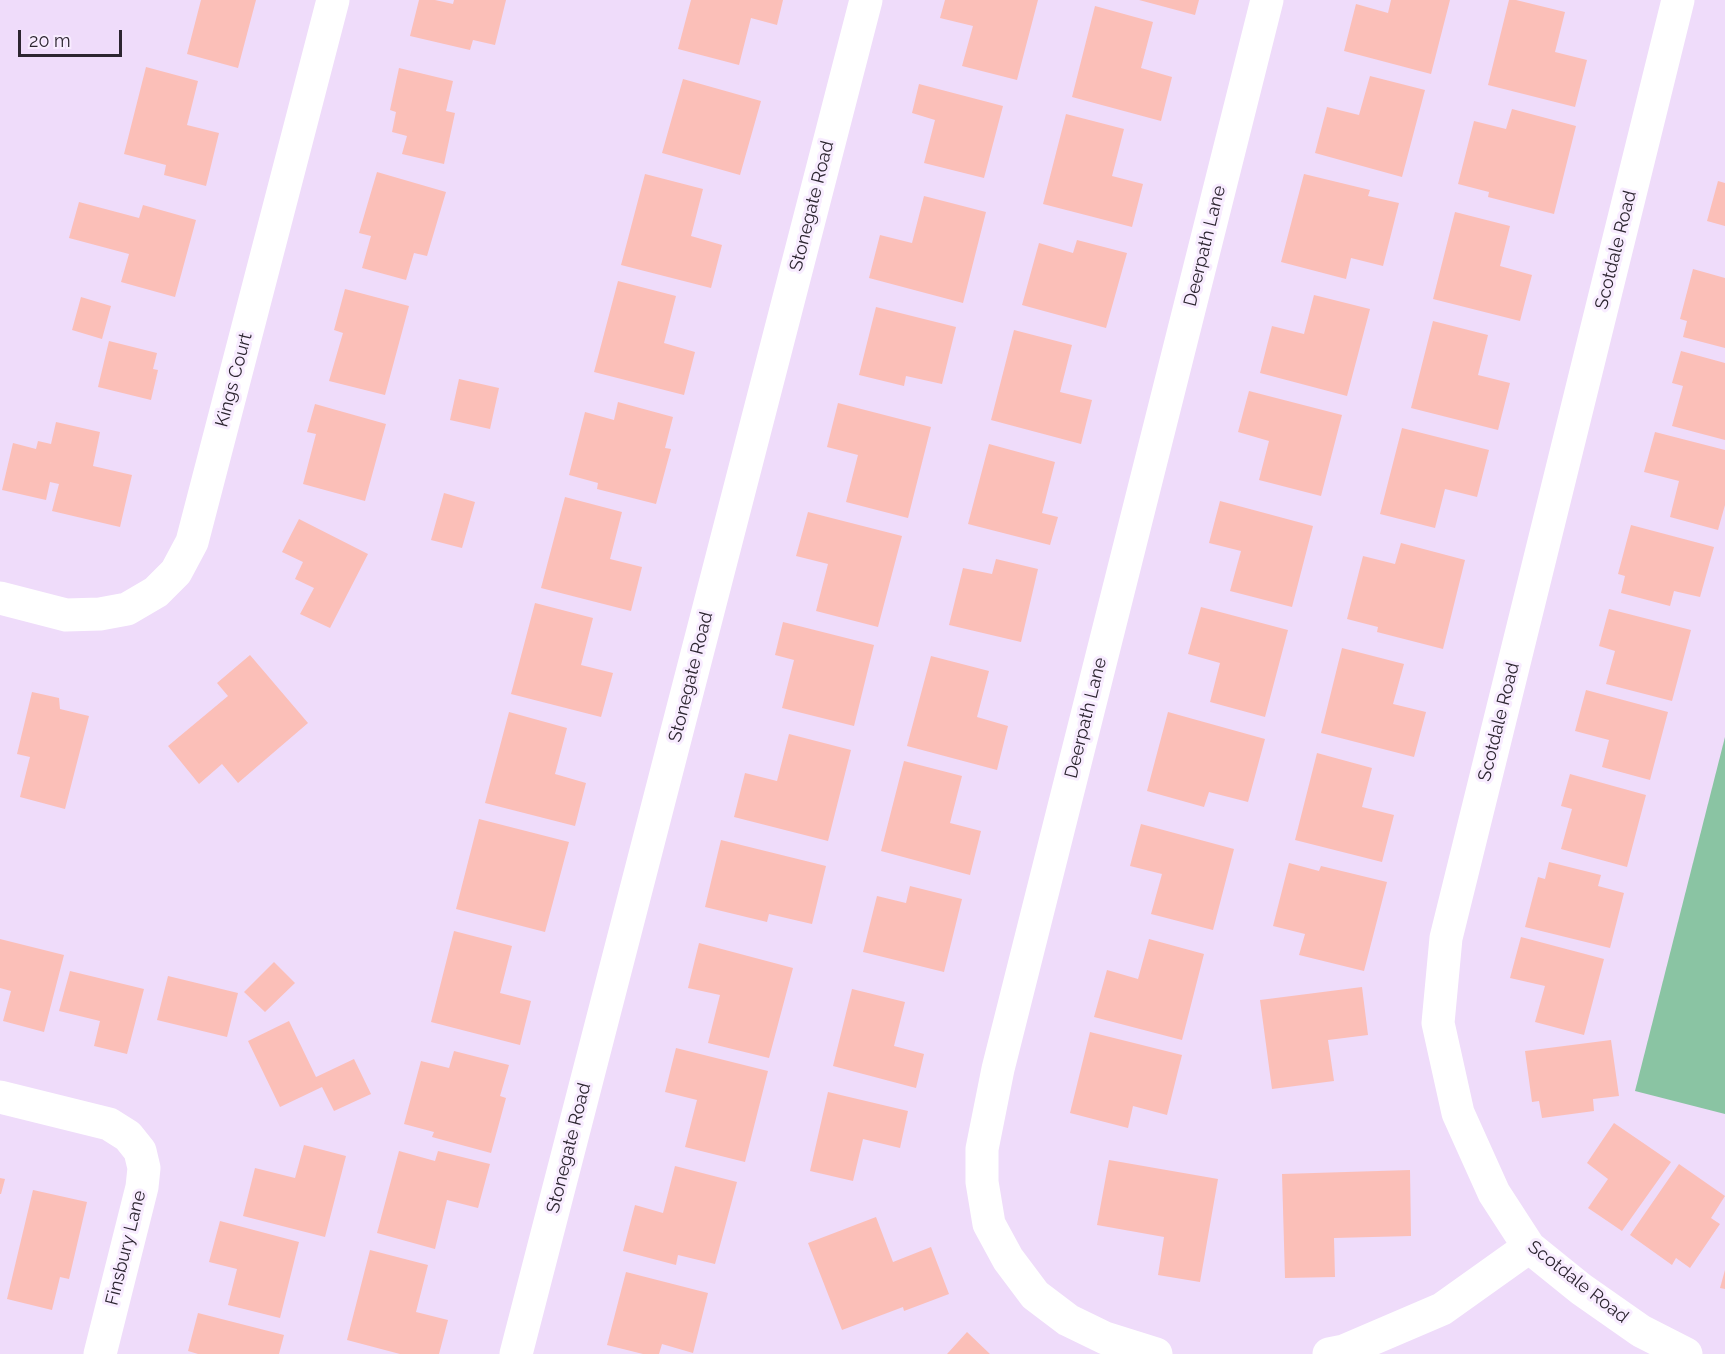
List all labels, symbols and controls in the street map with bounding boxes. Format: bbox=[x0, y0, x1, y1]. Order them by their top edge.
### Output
scale bar bbox=[21, 18, 124, 56]
text: 20 m bbox=[29, 30, 71, 51]
street label: Stonegate Road bbox=[785, 139, 839, 273]
street label: Deerpath Lane bbox=[1180, 183, 1230, 309]
street label: Scotdale Road bbox=[1591, 188, 1641, 312]
street label: Kings Court bbox=[211, 331, 257, 429]
street label: Stonegate Road bbox=[664, 610, 718, 744]
street label: Deerpath Lane bbox=[1061, 655, 1111, 781]
street label: Scotdale Road bbox=[1474, 660, 1524, 784]
street label: Stonegate Road bbox=[542, 1081, 596, 1215]
street label: Finsbury Lane bbox=[101, 1188, 151, 1308]
street label: Scotdale Road bbox=[1524, 1236, 1632, 1328]

